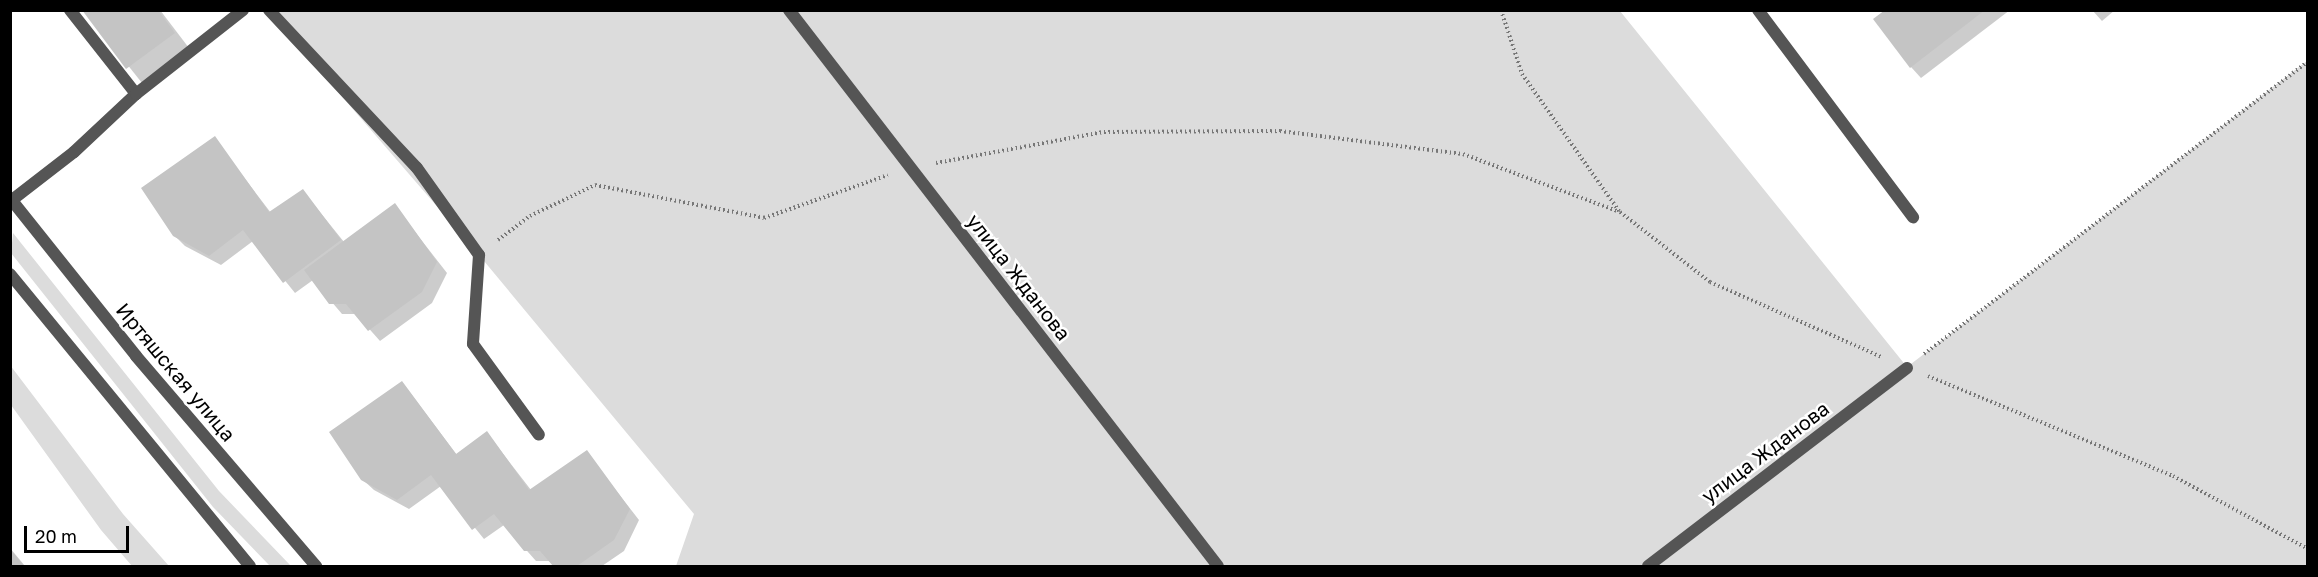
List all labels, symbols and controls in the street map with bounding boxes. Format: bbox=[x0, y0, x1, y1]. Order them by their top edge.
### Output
street label: улица Жданова bbox=[962, 209, 1076, 345]
street label: Иртяшская улица bbox=[111, 298, 241, 446]
street label: улица Жданова bbox=[1696, 396, 1834, 508]
scale bar bbox=[27, 514, 132, 552]
text: 20 m bbox=[35, 525, 77, 547]

